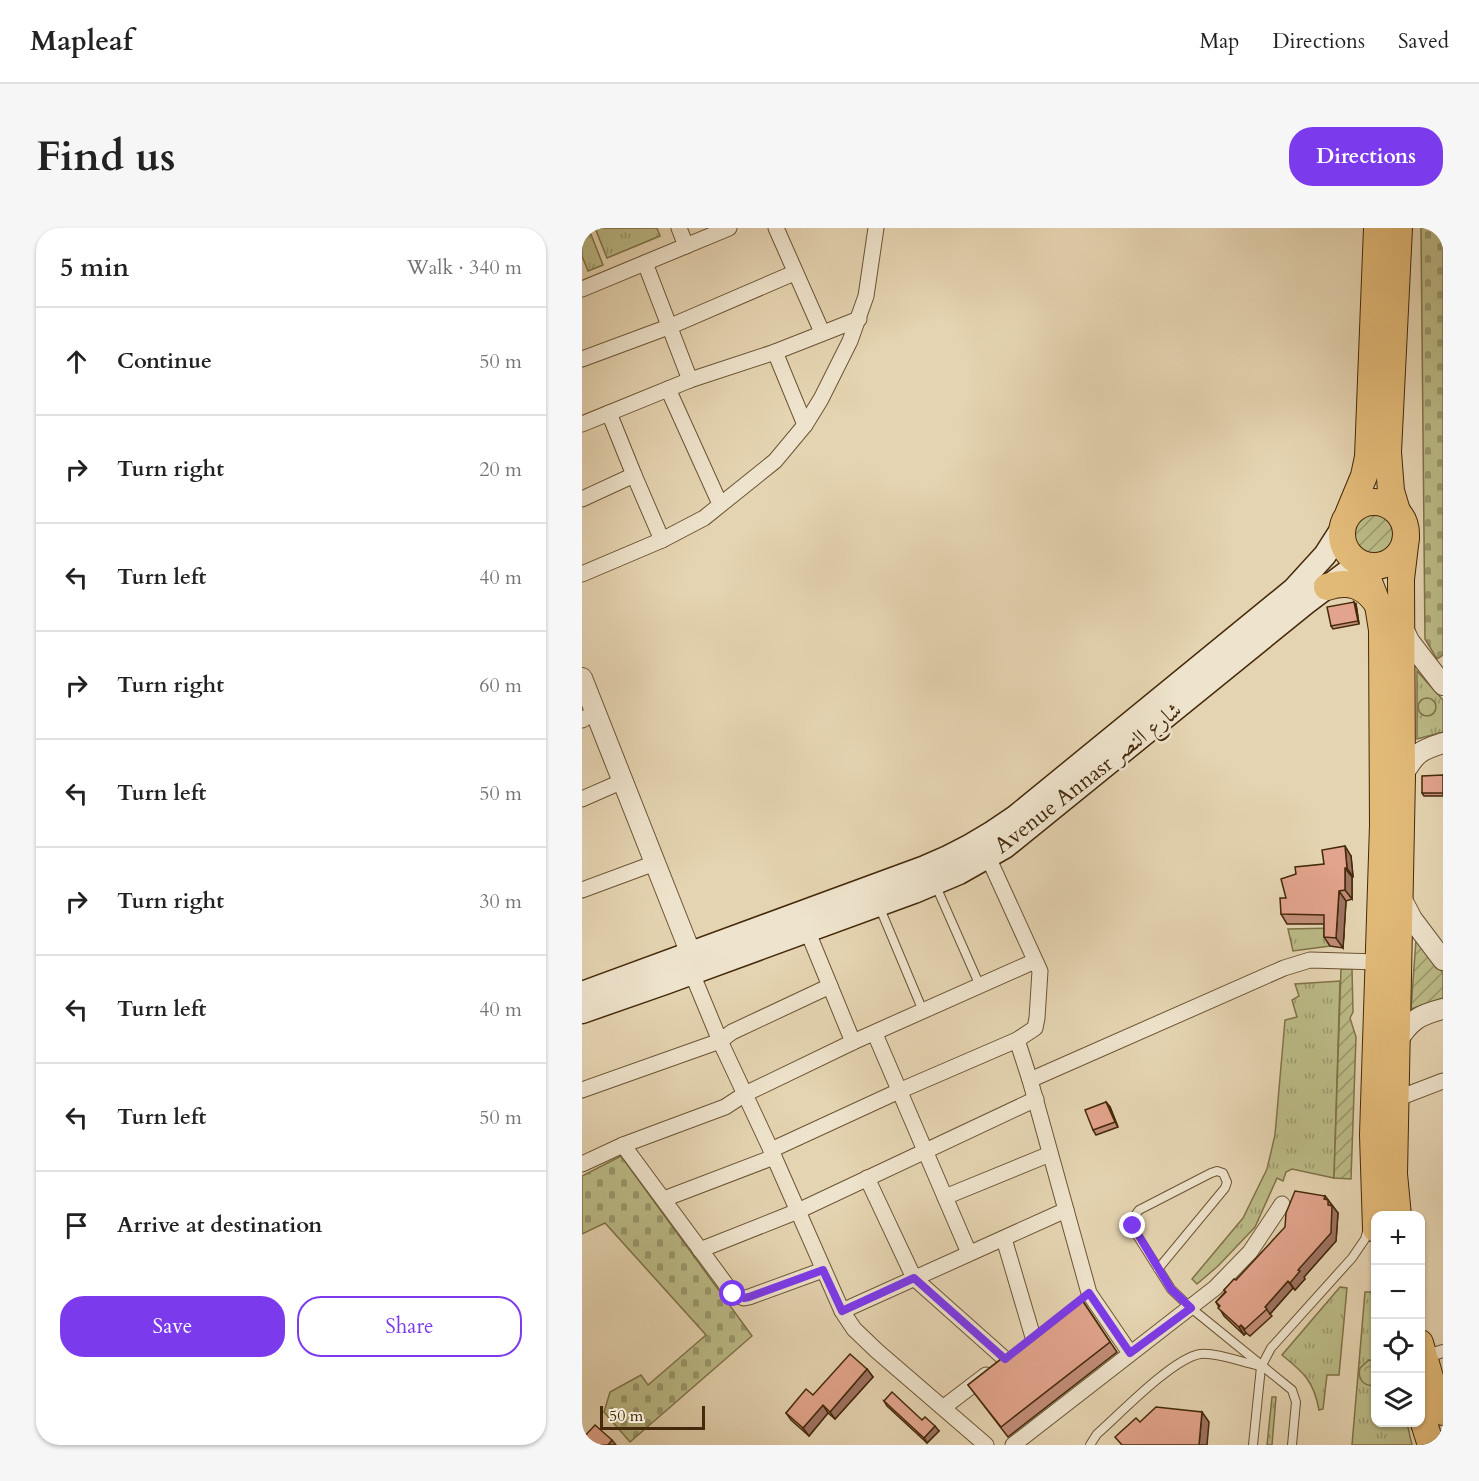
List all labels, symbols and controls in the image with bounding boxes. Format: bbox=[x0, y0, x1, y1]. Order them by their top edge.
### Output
text: Mapleaf bbox=[30, 22, 133, 60]
text: Map bbox=[1199, 27, 1239, 56]
text: Directions bbox=[1272, 27, 1365, 56]
text: Saved bbox=[1398, 27, 1449, 56]
button: Directions bbox=[1289, 127, 1443, 186]
text: Find us bbox=[36, 128, 176, 185]
text: 5 min bbox=[60, 250, 129, 285]
text: Walk · 340 m bbox=[407, 254, 522, 281]
icon: ahead bbox=[60, 345, 93, 378]
text: Continue bbox=[117, 346, 212, 376]
text: 50 m bbox=[479, 348, 522, 375]
icon: right bbox=[60, 453, 93, 486]
text: Turn right bbox=[117, 454, 224, 484]
text: 20 m bbox=[479, 456, 522, 483]
icon: left bbox=[60, 561, 93, 594]
text: Turn left bbox=[117, 562, 206, 592]
text: 40 m bbox=[479, 564, 522, 591]
icon: right bbox=[60, 669, 93, 702]
text: Turn right bbox=[117, 670, 224, 700]
text: 60 m bbox=[479, 672, 522, 699]
street label: Avenue Annasr شارع النصر bbox=[988, 695, 1190, 863]
icon: left bbox=[60, 777, 93, 810]
text: Turn left bbox=[117, 778, 206, 808]
text: 50 m bbox=[479, 780, 522, 807]
icon: right bbox=[60, 885, 93, 918]
text: Turn right bbox=[117, 886, 224, 916]
text: 30 m bbox=[479, 888, 522, 915]
icon: left bbox=[60, 993, 93, 1026]
text: Turn left bbox=[117, 994, 206, 1024]
text: 40 m bbox=[479, 996, 522, 1023]
icon: left bbox=[60, 1101, 93, 1134]
text: Turn left bbox=[117, 1102, 206, 1132]
text: 50 m bbox=[479, 1104, 522, 1131]
icon: arrive bbox=[60, 1209, 93, 1242]
text: Arrive at destination bbox=[117, 1210, 322, 1240]
map controls bbox=[1371, 1211, 1425, 1427]
button: + bbox=[1371, 1211, 1425, 1265]
route end bbox=[1119, 1212, 1145, 1238]
button: − bbox=[1371, 1265, 1425, 1319]
route start bbox=[719, 1280, 745, 1306]
button: Save bbox=[60, 1296, 285, 1357]
button: Share bbox=[297, 1296, 522, 1357]
button: locate bbox=[1371, 1319, 1425, 1373]
button: layers bbox=[1371, 1373, 1425, 1427]
scale bar bbox=[600, 1403, 705, 1430]
text: 50 m bbox=[609, 1405, 643, 1427]

